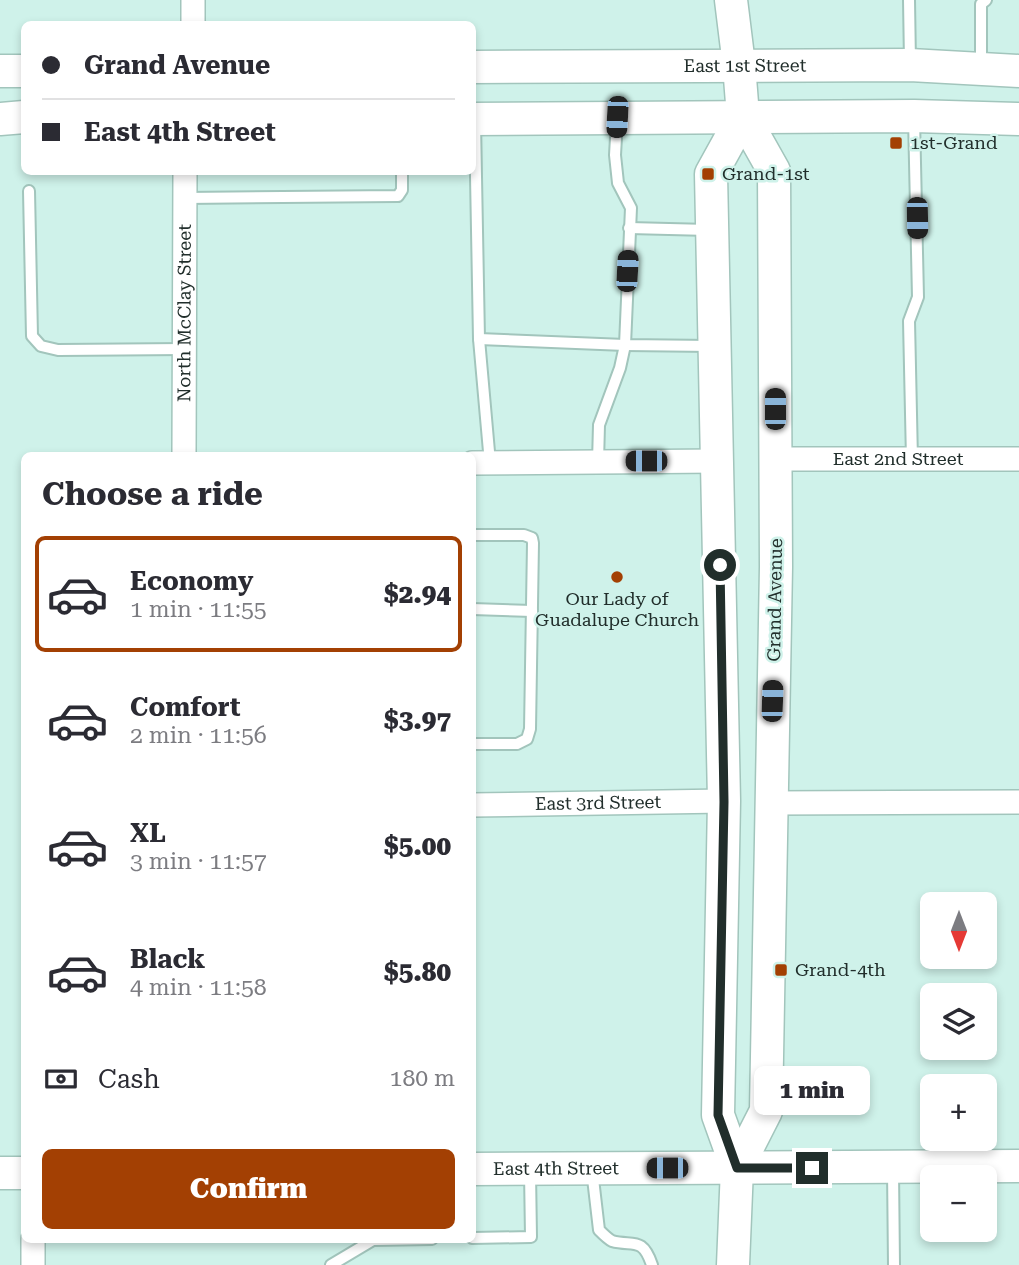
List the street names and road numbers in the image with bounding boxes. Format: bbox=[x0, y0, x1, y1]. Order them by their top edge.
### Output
street label: East 1st Street bbox=[684, 54, 807, 76]
street label: North McClay Street bbox=[173, 224, 195, 402]
street label: East 2nd Street bbox=[833, 448, 964, 469]
street label: Grand Avenue bbox=[763, 538, 786, 662]
street label: East 3rd Street bbox=[535, 791, 662, 814]
street label: East 4th Street bbox=[493, 1157, 619, 1179]

